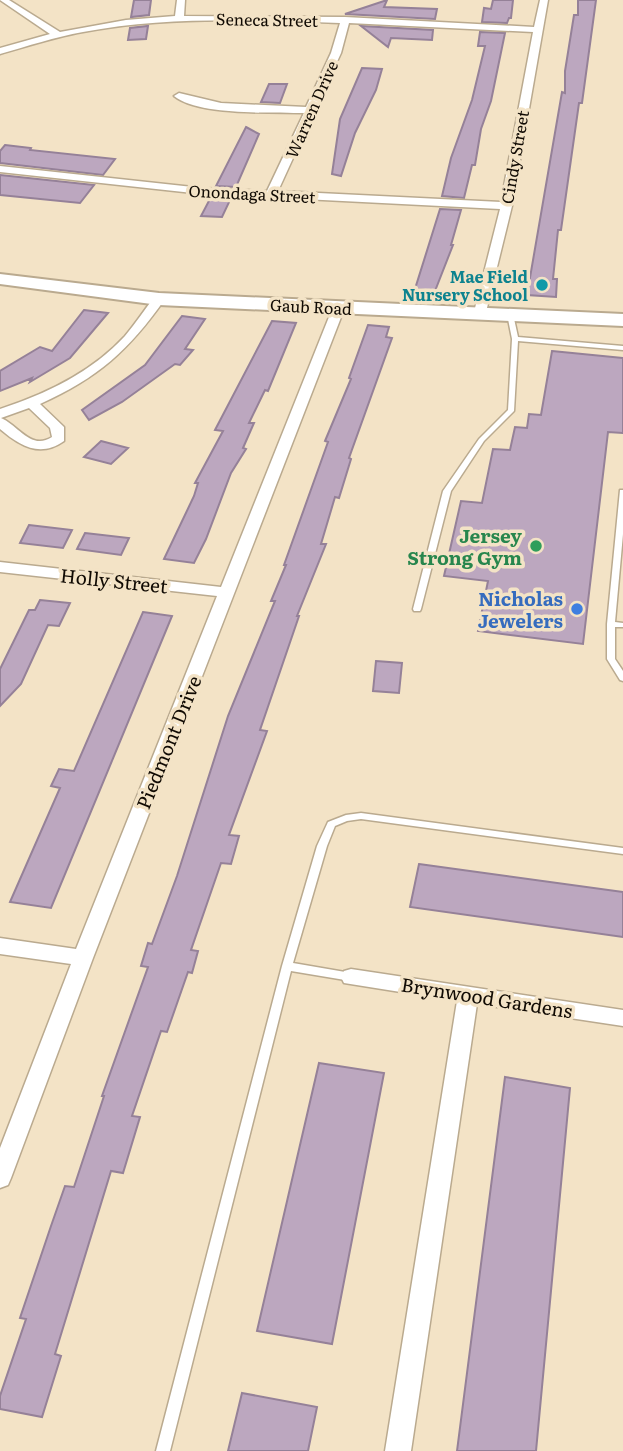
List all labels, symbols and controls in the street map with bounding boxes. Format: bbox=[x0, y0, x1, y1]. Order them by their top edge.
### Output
street label: Seneca Street bbox=[216, 6, 319, 32]
street label: Warren Drive bbox=[279, 56, 343, 162]
street label: Cindy Street bbox=[494, 108, 534, 206]
street label: Onondaga Street bbox=[188, 178, 317, 208]
place label: Mae Field Nursery School bbox=[402, 264, 528, 306]
marker: Mae Field Nursery School bbox=[534, 277, 550, 293]
street label: Gaub Road bbox=[270, 292, 353, 320]
place label: Jersey Strong Gym bbox=[407, 521, 522, 571]
marker: Jersey Strong Gym bbox=[528, 538, 544, 554]
street label: Holly Street bbox=[59, 560, 169, 600]
place label: Nicholas Jewelers bbox=[478, 584, 563, 634]
marker: Nicholas Jewelers bbox=[569, 601, 585, 617]
street label: Piedmont Drive bbox=[128, 671, 208, 813]
street label: Brynwood Gardens bbox=[399, 970, 575, 1024]

